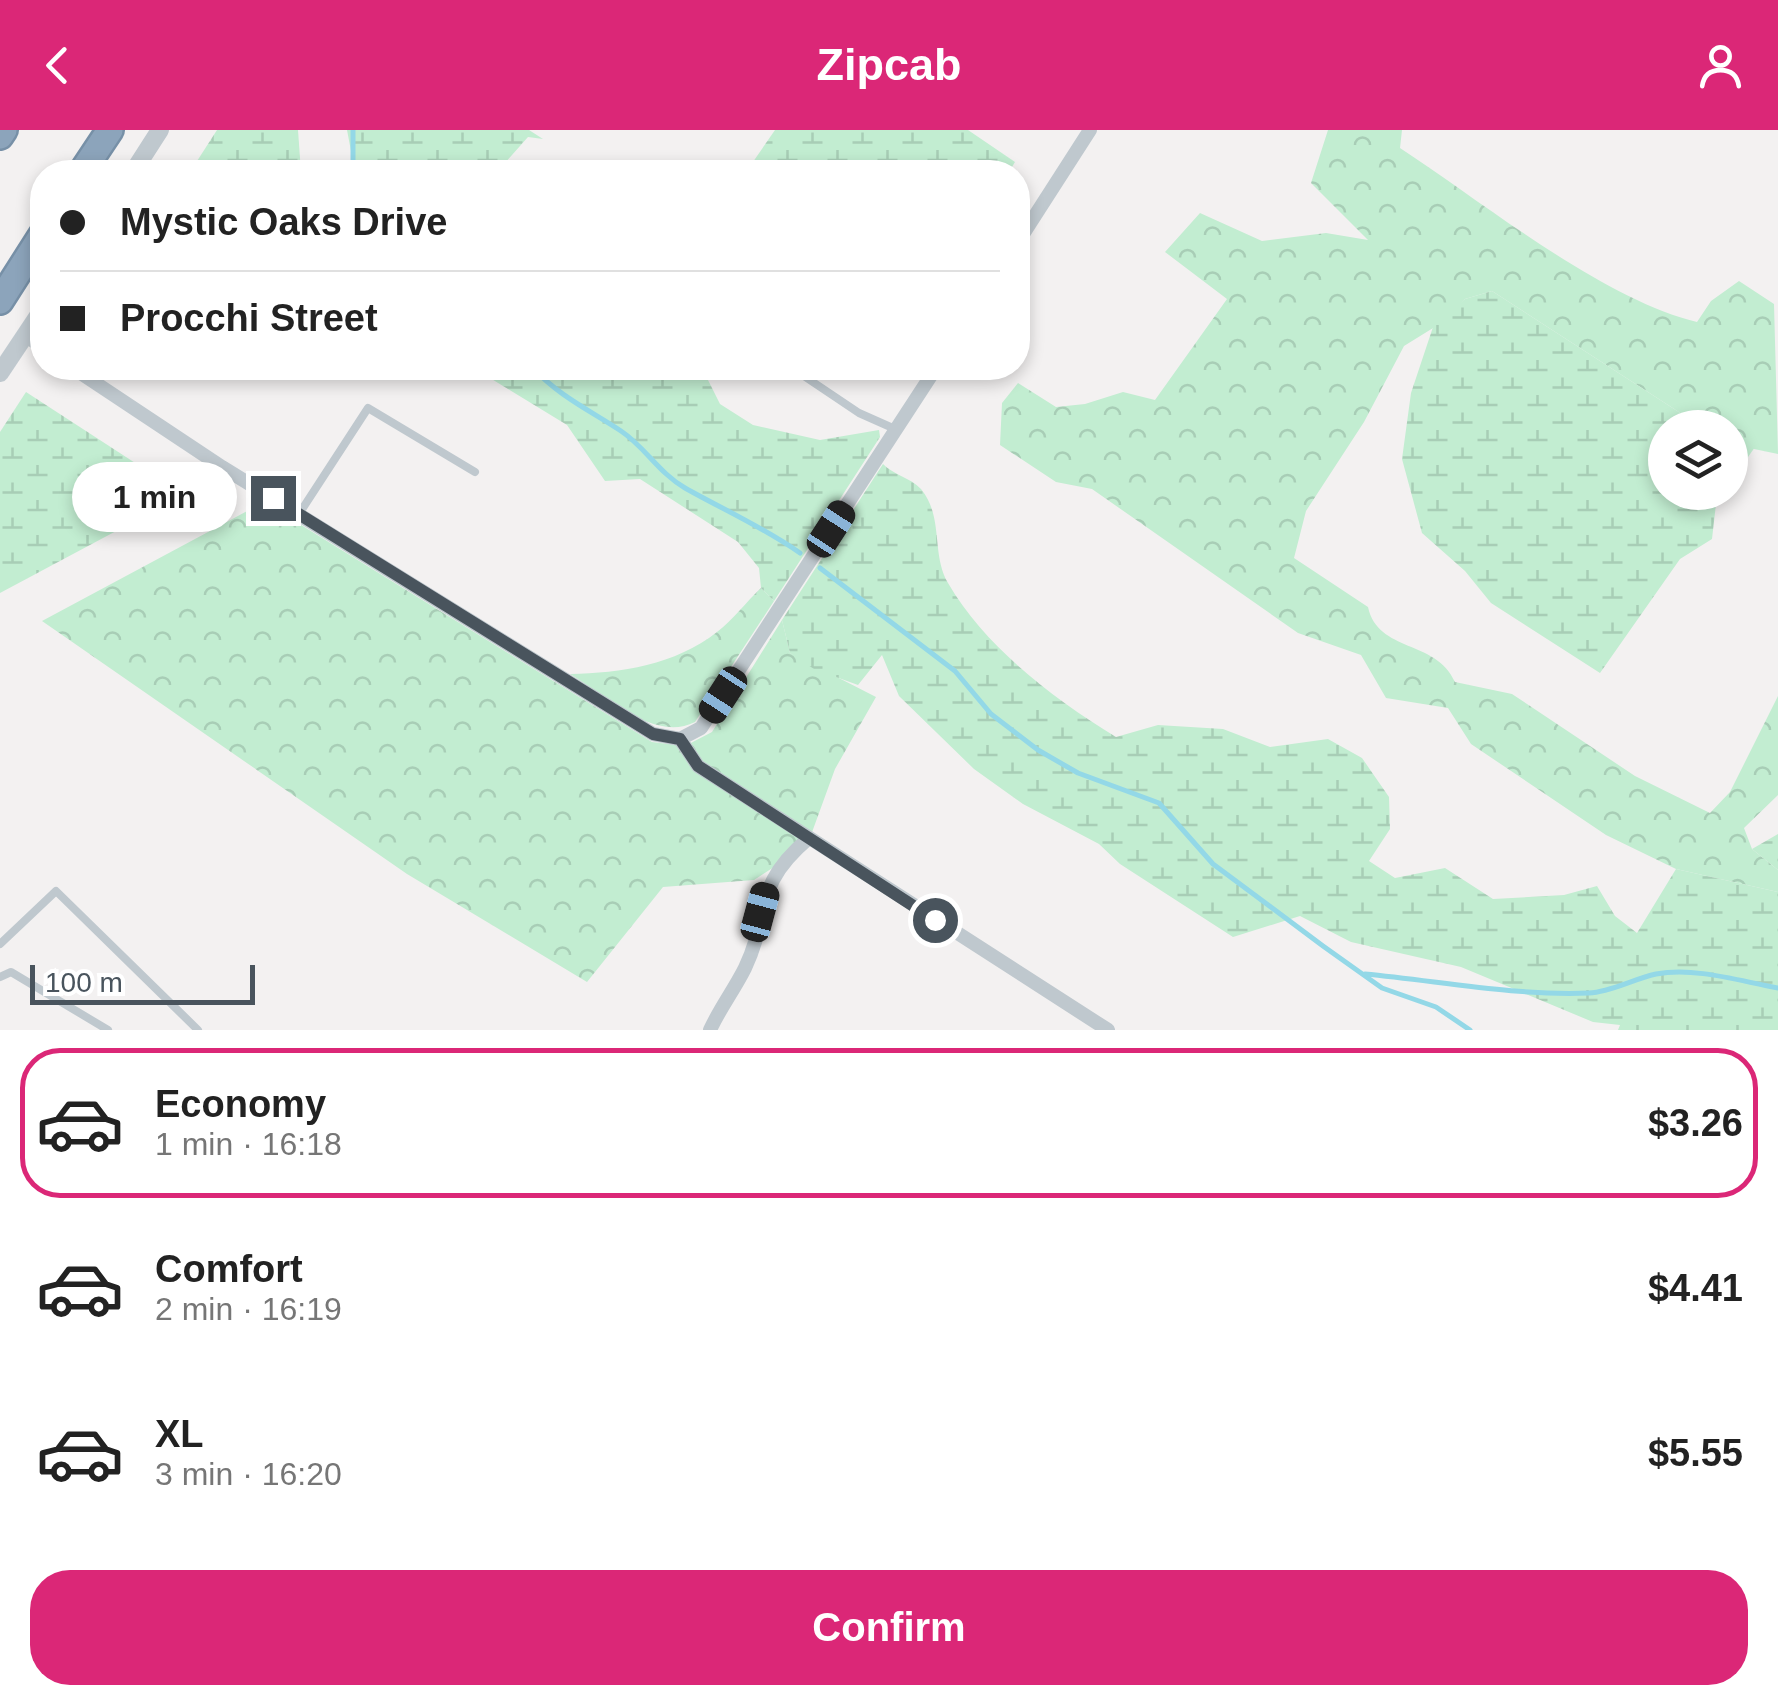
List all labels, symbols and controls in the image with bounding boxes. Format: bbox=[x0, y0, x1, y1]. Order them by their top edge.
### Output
icon: back bbox=[30, 38, 85, 93]
icon: person bbox=[1693, 38, 1748, 93]
text: Zipcab bbox=[816, 39, 962, 90]
text: Mystic Oaks Drive bbox=[120, 201, 447, 243]
text: Procchi Street bbox=[120, 297, 378, 339]
map controls bbox=[1648, 410, 1748, 510]
button: layers bbox=[1648, 410, 1748, 510]
callout: 1 min bbox=[73, 463, 238, 533]
route end bbox=[251, 476, 296, 521]
text: 1 min bbox=[113, 479, 196, 515]
car bbox=[802, 496, 860, 562]
car bbox=[694, 662, 752, 728]
car bbox=[738, 879, 782, 945]
route start bbox=[913, 898, 958, 943]
scale bar bbox=[30, 960, 255, 1004]
text: 100 m bbox=[45, 967, 123, 998]
icon: car bbox=[35, 1078, 125, 1168]
text: Economy bbox=[155, 1083, 326, 1125]
text: $3.26 bbox=[1648, 1102, 1743, 1144]
text: 1 min · 16:18 bbox=[155, 1126, 342, 1162]
icon: car bbox=[35, 1243, 125, 1333]
text: Comfort bbox=[155, 1248, 303, 1290]
text: $4.41 bbox=[1648, 1267, 1743, 1309]
text: 2 min · 16:19 bbox=[155, 1291, 342, 1327]
icon: car bbox=[35, 1408, 125, 1498]
text: XL bbox=[155, 1413, 204, 1455]
text: $5.55 bbox=[1648, 1432, 1743, 1474]
text: 3 min · 16:20 bbox=[155, 1456, 342, 1492]
button: Confirm bbox=[30, 1570, 1748, 1685]

